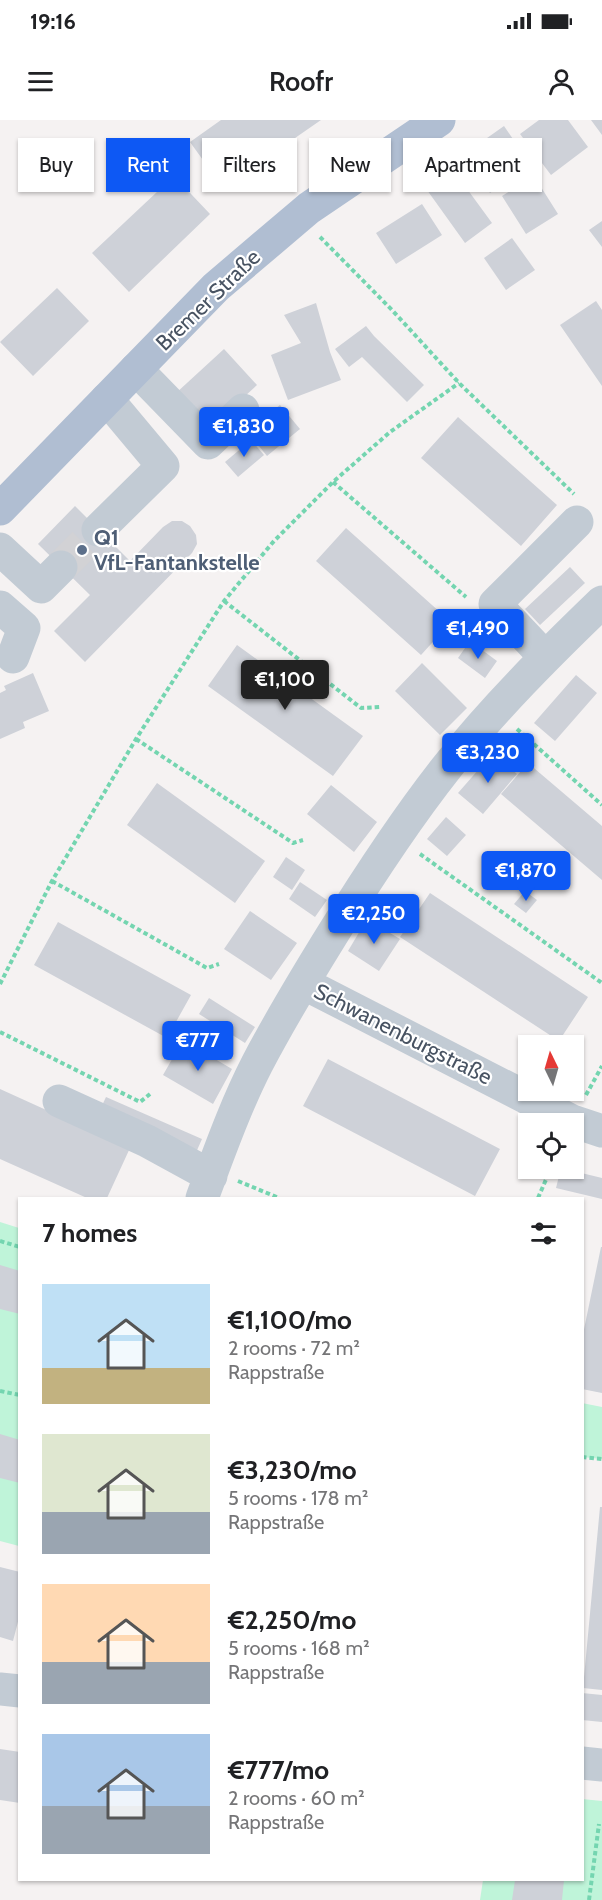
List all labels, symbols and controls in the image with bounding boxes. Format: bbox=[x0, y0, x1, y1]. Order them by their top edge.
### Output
text: 19:16 bbox=[30, 8, 76, 35]
icon: menu bbox=[24, 65, 57, 98]
text: Roofr bbox=[269, 65, 333, 98]
icon: person bbox=[545, 65, 578, 98]
chip: Buy bbox=[18, 138, 94, 192]
chip: Rent bbox=[106, 138, 190, 192]
chip: Filters bbox=[202, 138, 297, 192]
chip: New bbox=[309, 138, 391, 192]
chip: Apartment bbox=[403, 138, 542, 192]
street label: Bremer Straße bbox=[150, 244, 266, 356]
pin: €1,830 bbox=[195, 407, 293, 458]
text: €1,830 bbox=[213, 414, 275, 438]
place label: Q1 VfL-Fantankstelle bbox=[94, 524, 260, 576]
marker: Q1 VfL-Fantankstelle bbox=[75, 543, 89, 557]
pin: €1,490 bbox=[429, 609, 527, 660]
text: €1,490 bbox=[447, 616, 509, 640]
pin: €1,100 bbox=[236, 660, 334, 711]
text: €1,100 bbox=[255, 667, 315, 691]
pin: €3,230 bbox=[439, 733, 537, 784]
text: €3,230 bbox=[456, 740, 520, 764]
pin: €1,870 bbox=[477, 851, 575, 902]
text: €1,870 bbox=[495, 858, 557, 882]
pin: €2,250 bbox=[325, 894, 423, 945]
text: €2,250 bbox=[342, 901, 406, 925]
street label: Schwanenburgstraße bbox=[310, 977, 496, 1091]
pin: €777 bbox=[162, 1021, 234, 1072]
text: €777 bbox=[176, 1028, 220, 1052]
north arrow bbox=[518, 1035, 584, 1101]
map controls bbox=[518, 1035, 584, 1179]
button: locate bbox=[518, 1113, 584, 1179]
text: 7 homes bbox=[42, 1217, 137, 1249]
icon: filters bbox=[527, 1217, 560, 1250]
text: €1,100/mo bbox=[228, 1304, 352, 1336]
icon: home bbox=[90, 1308, 162, 1380]
text: 2 rooms · 72 m² bbox=[228, 1336, 360, 1360]
text: Rappstraße bbox=[228, 1360, 324, 1384]
text: €3,230/mo bbox=[228, 1454, 357, 1486]
icon: home bbox=[90, 1458, 162, 1530]
text: 5 rooms · 178 m² bbox=[228, 1486, 368, 1510]
text: Rappstraße bbox=[228, 1510, 324, 1534]
text: €2,250/mo bbox=[228, 1604, 356, 1636]
icon: home bbox=[90, 1608, 162, 1680]
text: 5 rooms · 168 m² bbox=[228, 1636, 370, 1660]
text: Rappstraße bbox=[228, 1660, 324, 1684]
text: €777/mo bbox=[228, 1754, 329, 1786]
icon: home bbox=[90, 1758, 162, 1830]
text: 2 rooms · 60 m² bbox=[228, 1786, 365, 1810]
text: Rappstraße bbox=[228, 1810, 324, 1834]

